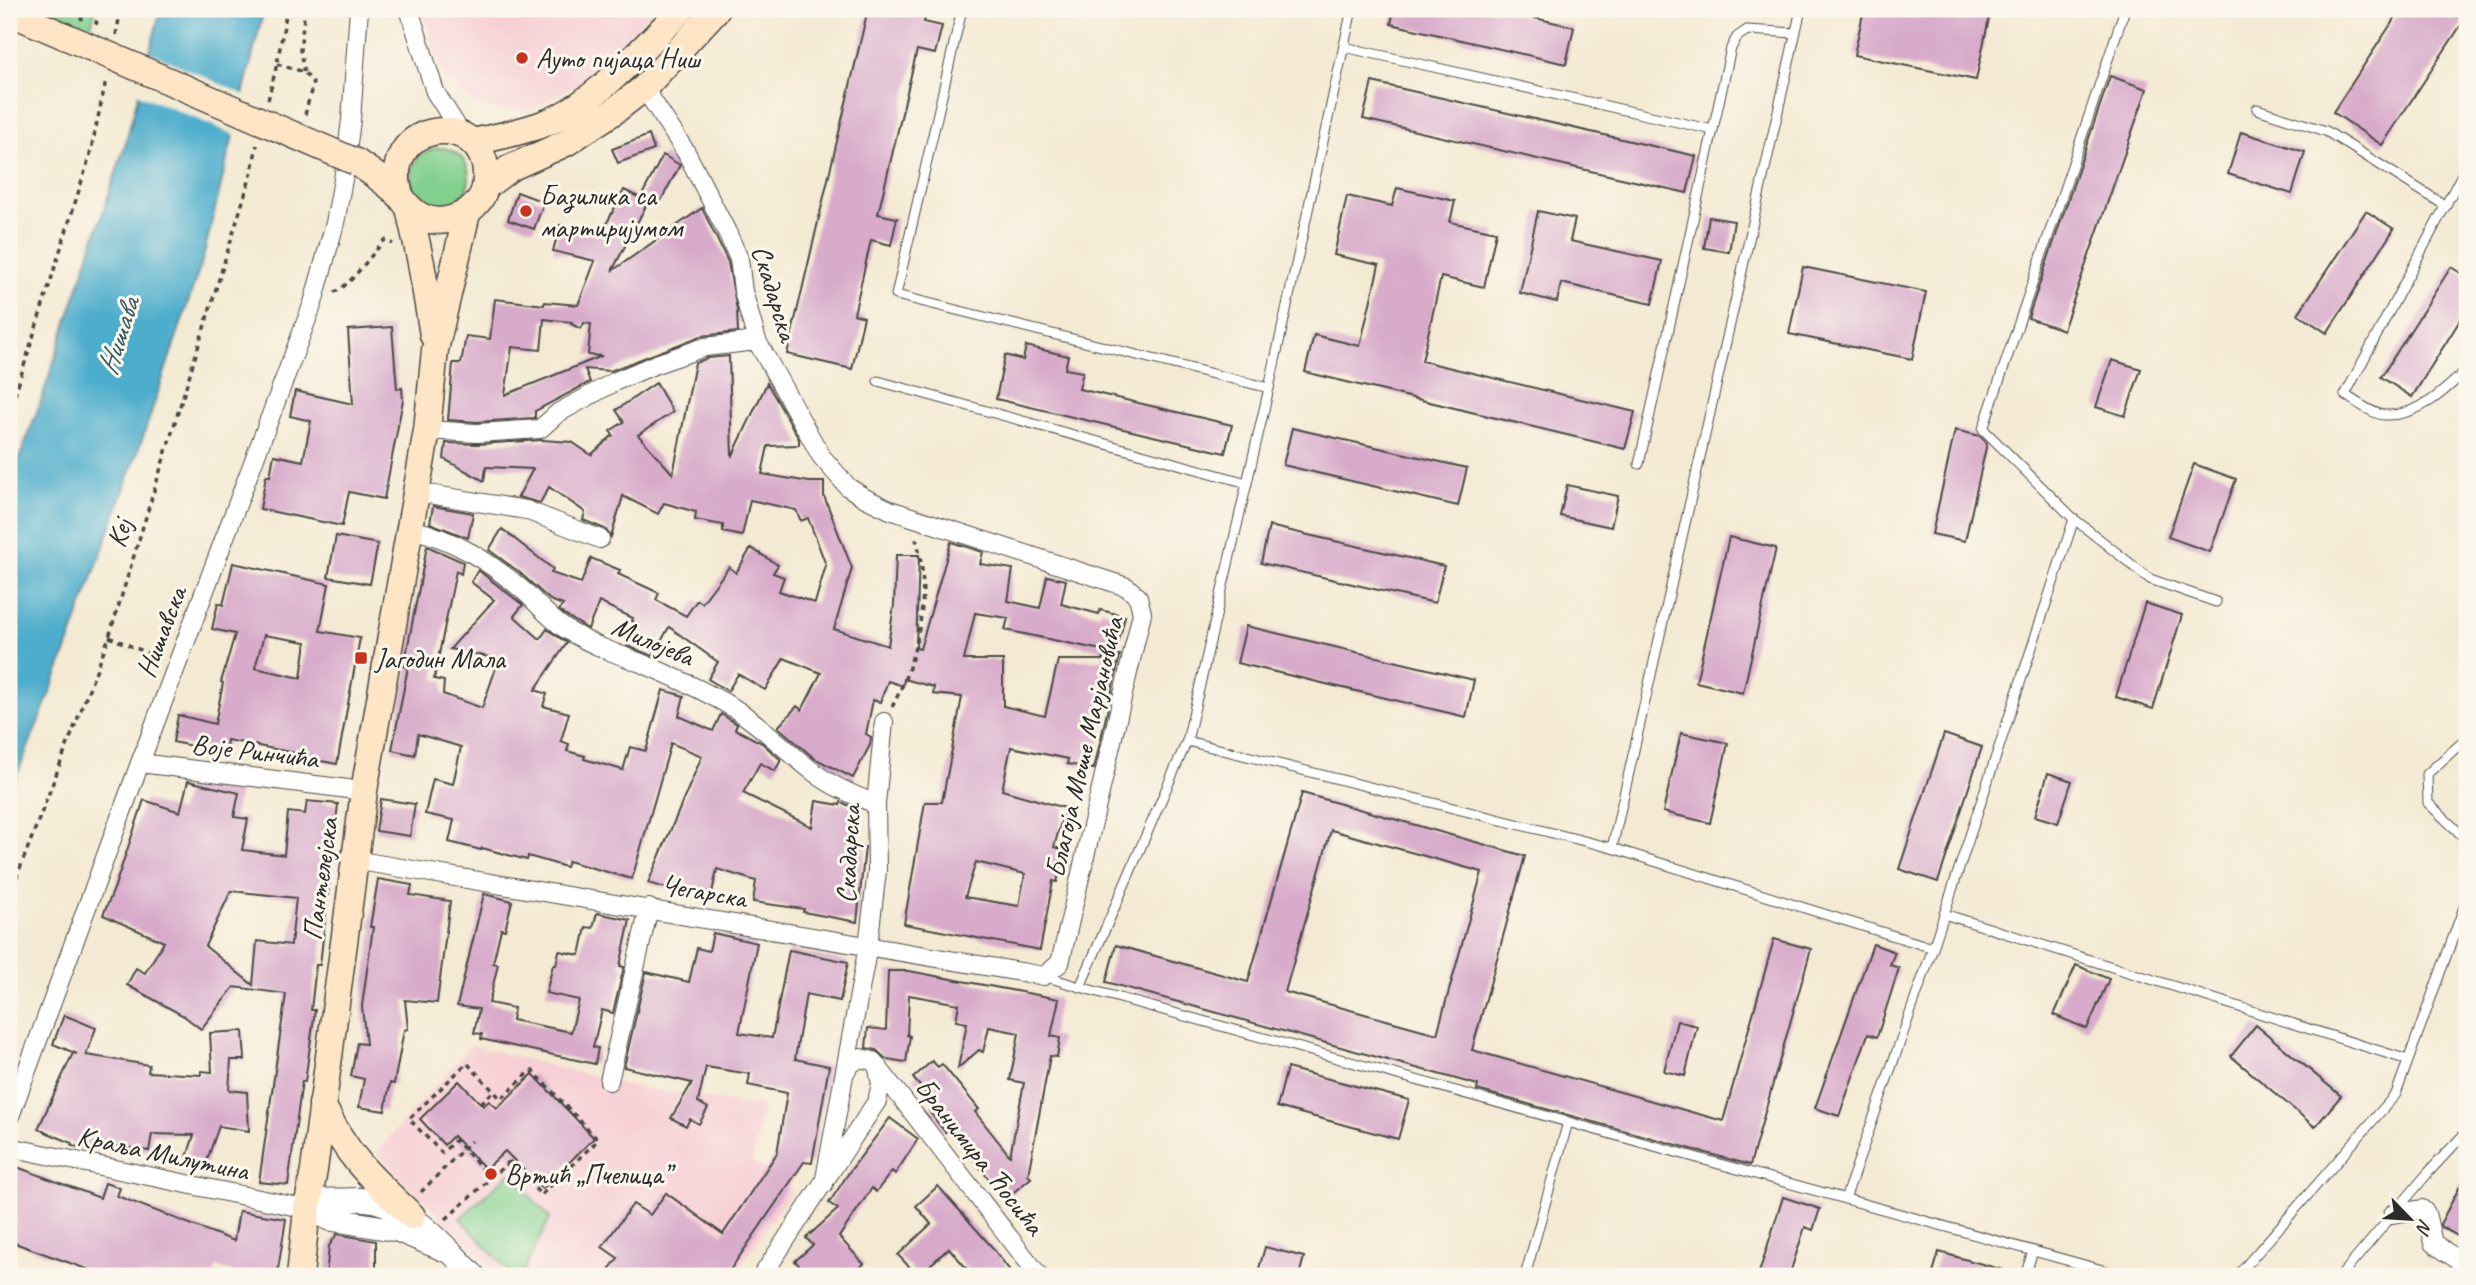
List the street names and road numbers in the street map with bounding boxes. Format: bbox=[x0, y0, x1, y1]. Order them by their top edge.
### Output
street label: Скадарска bbox=[744, 241, 807, 348]
street label: Кеј bbox=[98, 512, 141, 551]
street label: Нишавска bbox=[128, 579, 195, 682]
street label: Милојева bbox=[607, 608, 701, 674]
street label: Благоја Моше Марјановића bbox=[1037, 612, 1131, 880]
street label: Воје Ринчића bbox=[190, 726, 322, 776]
street label: Скадарска bbox=[828, 801, 868, 904]
street label: Пантелејска bbox=[294, 814, 346, 942]
street label: Чегарска bbox=[659, 866, 752, 916]
street label: Бранимира Ћосића bbox=[908, 1070, 1053, 1243]
street label: Краља Милутина bbox=[74, 1118, 253, 1189]

